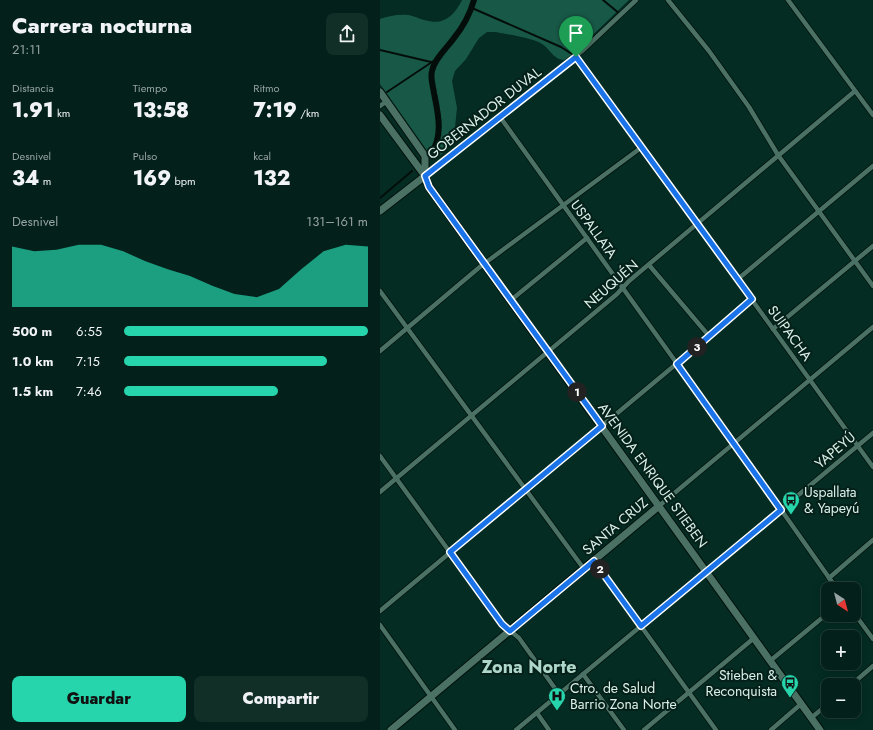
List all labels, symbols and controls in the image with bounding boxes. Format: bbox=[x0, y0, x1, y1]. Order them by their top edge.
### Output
text: Carrera nocturna bbox=[12, 9, 192, 41]
button: share bbox=[326, 13, 368, 55]
pin bbox=[559, 16, 593, 57]
icon: arrive bbox=[565, 22, 587, 44]
text: 21:11 bbox=[12, 40, 41, 59]
street label: GOBERNADOR DUVAL bbox=[423, 62, 546, 164]
text: Distancia bbox=[12, 80, 54, 96]
text: Tiempo bbox=[133, 80, 167, 96]
text: Ritmo bbox=[253, 80, 280, 96]
text: 1.91 bbox=[12, 96, 54, 125]
text: 13:58 bbox=[133, 96, 189, 125]
text: 7:19 bbox=[253, 96, 297, 125]
text: km bbox=[54, 105, 70, 121]
text: /km bbox=[297, 105, 319, 121]
text: Desnivel bbox=[12, 148, 51, 164]
text: Pulso bbox=[133, 148, 157, 164]
text: kcal bbox=[253, 148, 271, 164]
text: 34 bbox=[12, 164, 40, 193]
text: 169 bbox=[133, 164, 171, 193]
text: 132 bbox=[253, 164, 290, 193]
text: m bbox=[40, 173, 51, 189]
text: bpm bbox=[171, 173, 196, 189]
street label: USPALLATA bbox=[566, 196, 623, 263]
text: Desnivel bbox=[12, 212, 58, 231]
text: 131–161 m bbox=[306, 212, 368, 231]
street label: NEUQUÉN bbox=[580, 255, 642, 313]
street label: SUIPACHA bbox=[763, 301, 817, 365]
text: 500 m bbox=[12, 322, 52, 341]
text: 6:55 bbox=[76, 322, 102, 341]
pin: 3 bbox=[687, 337, 707, 357]
text: 3 bbox=[694, 339, 700, 355]
text: 1.0 km bbox=[12, 352, 53, 371]
text: 7:15 bbox=[76, 352, 100, 371]
text: 1.5 km bbox=[12, 382, 53, 401]
text: 7:46 bbox=[76, 382, 102, 401]
pin: 1 bbox=[567, 382, 587, 402]
text: 1 bbox=[574, 384, 580, 400]
street label: AVENIDA ENRIQUE STIEBEN bbox=[594, 398, 712, 552]
street label: YAPEYÚ bbox=[810, 427, 860, 473]
place label: Uspallata & Yapeyú bbox=[804, 482, 859, 518]
bus stop icon: Uspallata & Yapeyú bbox=[781, 490, 801, 515]
street label: SANTA CRUZ bbox=[578, 492, 652, 559]
pin: 2 bbox=[590, 559, 610, 579]
text: 2 bbox=[596, 561, 604, 577]
north arrow bbox=[821, 582, 861, 622]
map controls bbox=[821, 582, 861, 718]
button: + bbox=[821, 630, 861, 670]
district label: Zona Norte bbox=[481, 654, 577, 680]
place label: Stieben & Reconquista bbox=[706, 665, 778, 701]
bus stop icon: Stieben & Reconquista bbox=[780, 673, 800, 698]
button: Guardar bbox=[12, 676, 186, 722]
button: Compartir bbox=[194, 676, 368, 722]
place label: Ctro. de Salud Barrio Zona Norte bbox=[570, 678, 677, 714]
button: − bbox=[821, 678, 861, 718]
hospital icon: Ctro. de Salud Barrio Zona Norte bbox=[547, 686, 567, 711]

